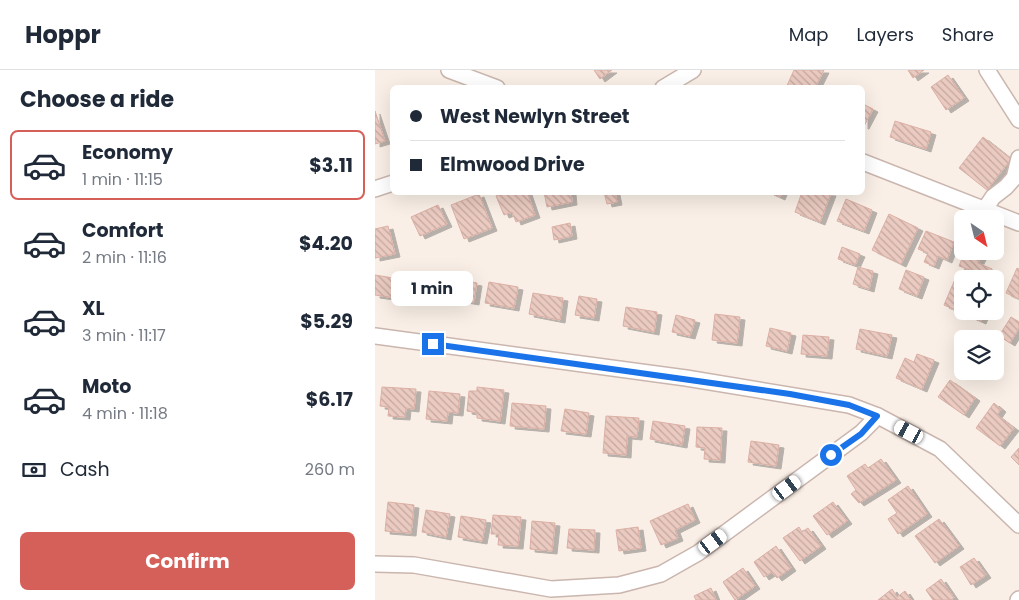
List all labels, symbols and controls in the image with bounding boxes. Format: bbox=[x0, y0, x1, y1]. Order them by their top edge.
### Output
text: Hoppr bbox=[25, 18, 101, 51]
text: Map bbox=[789, 22, 829, 47]
text: Layers bbox=[857, 22, 914, 47]
text: Share bbox=[942, 22, 994, 47]
text: Choose a ride bbox=[20, 84, 174, 115]
text: West Newlyn Street bbox=[440, 103, 630, 130]
text: Economy bbox=[82, 139, 173, 166]
icon: car bbox=[22, 143, 67, 188]
text: Elmwood Drive bbox=[440, 151, 585, 178]
text: $3.11 bbox=[309, 152, 353, 179]
text: 1 min · 11:15 bbox=[82, 168, 163, 191]
north arrow bbox=[954, 210, 1004, 260]
map controls bbox=[954, 210, 1004, 380]
text: Comfort bbox=[82, 217, 164, 244]
icon: car bbox=[22, 221, 67, 266]
text: $4.20 bbox=[299, 230, 353, 257]
text: 2 min · 11:16 bbox=[82, 246, 167, 269]
button: locate bbox=[954, 270, 1004, 320]
callout: 1 min bbox=[392, 272, 474, 306]
text: 1 min bbox=[411, 277, 453, 300]
text: XL bbox=[82, 295, 105, 322]
icon: car bbox=[22, 299, 67, 344]
text: $5.29 bbox=[300, 308, 353, 335]
text: 3 min · 11:17 bbox=[82, 324, 166, 347]
button: layers bbox=[954, 330, 1004, 380]
route end bbox=[422, 333, 444, 355]
text: Moto bbox=[82, 373, 131, 400]
icon: car bbox=[22, 377, 67, 422]
text: $6.17 bbox=[306, 386, 353, 413]
text: 4 min · 11:18 bbox=[82, 402, 168, 425]
car bbox=[892, 418, 925, 446]
route start bbox=[820, 444, 842, 466]
icon: cash bbox=[20, 456, 48, 484]
text: Cash bbox=[60, 456, 110, 483]
text: 260 m bbox=[305, 458, 355, 481]
car bbox=[770, 473, 803, 503]
car bbox=[696, 527, 729, 557]
button: Confirm bbox=[20, 532, 355, 590]

